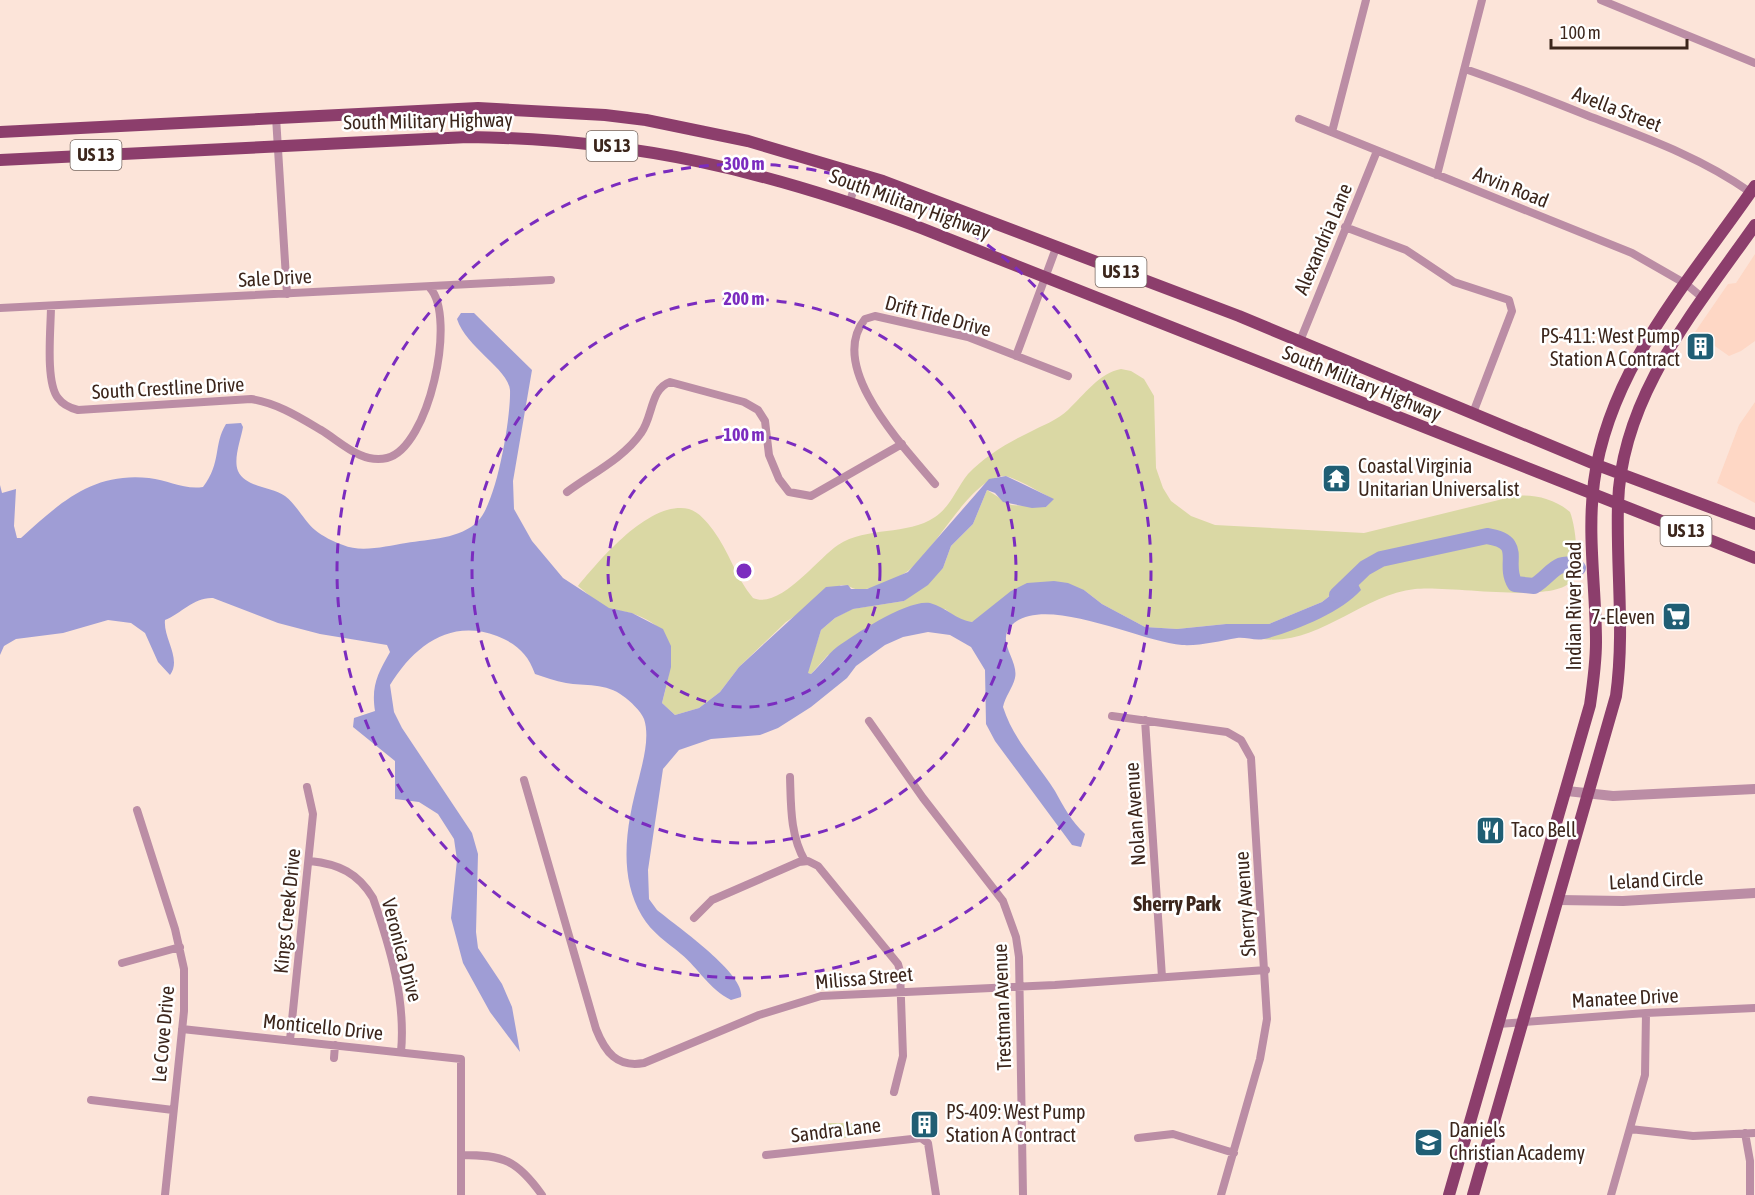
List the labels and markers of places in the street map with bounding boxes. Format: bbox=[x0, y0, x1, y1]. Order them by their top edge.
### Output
place label: PS-411: West Pump Station A Contract bbox=[1540, 324, 1680, 370]
building icon: PS-411: West Pump Station A Contract bbox=[1685, 331, 1717, 363]
place label: Coastal Virginia Unitarian Universalist bbox=[1358, 454, 1520, 500]
temple icon: Coastal Virginia Unitarian Universalist bbox=[1321, 462, 1353, 494]
centre of rings bbox=[734, 561, 754, 581]
supermarket icon: 7-Eleven bbox=[1660, 601, 1692, 633]
place label: 7-Eleven bbox=[1591, 605, 1655, 628]
restaurant icon: Taco Bell bbox=[1474, 814, 1506, 846]
place label: Taco Bell bbox=[1511, 818, 1577, 841]
place label: PS-409: West Pump Station A Contract bbox=[946, 1100, 1086, 1146]
building icon: PS-409: West Pump Station A Contract bbox=[909, 1108, 941, 1140]
place label: Daniels Christian Academy bbox=[1449, 1118, 1585, 1164]
school or university icon: Daniels Christian Academy bbox=[1412, 1126, 1444, 1158]

